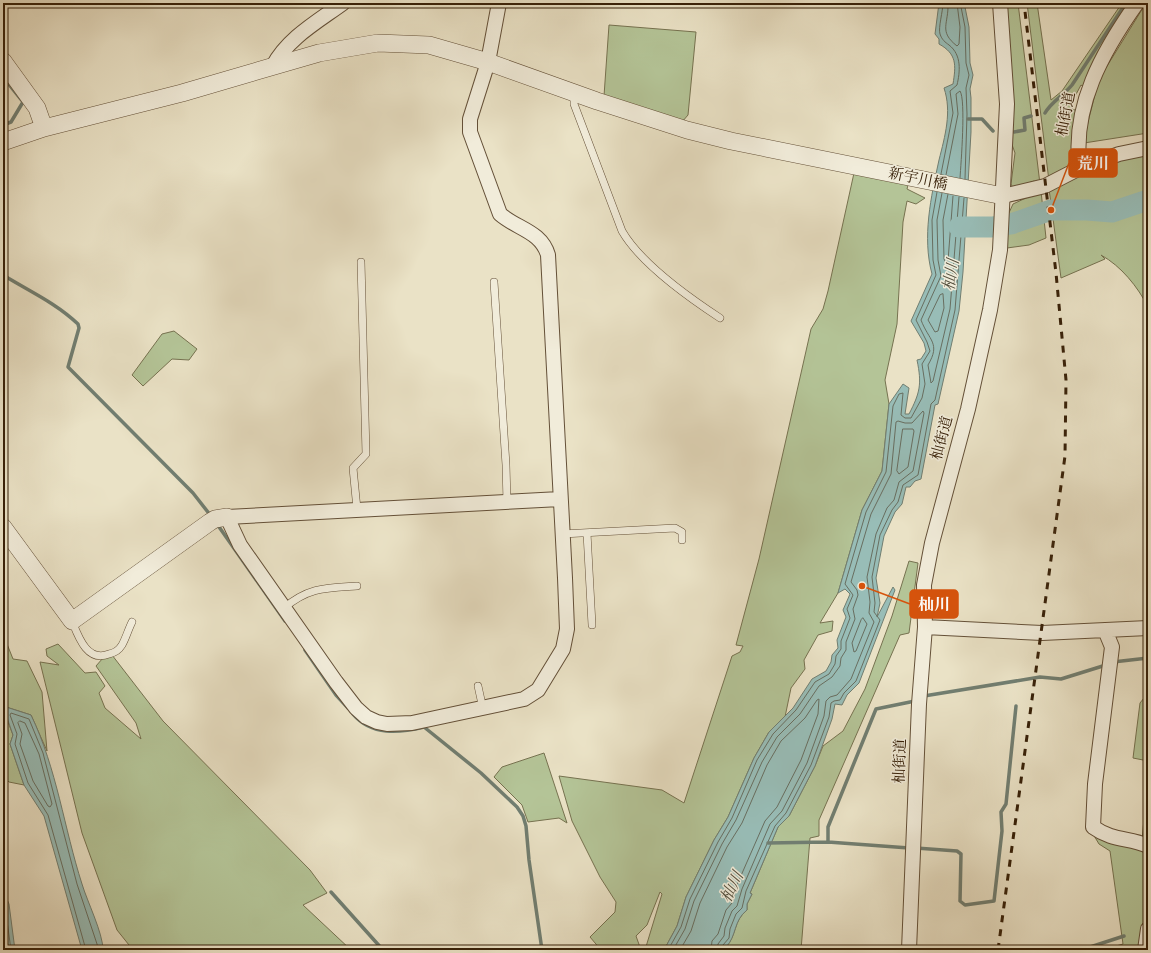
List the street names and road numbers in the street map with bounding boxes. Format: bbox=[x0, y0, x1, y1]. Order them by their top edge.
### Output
street label: 杣街道 bbox=[1052, 90, 1080, 138]
street label: 新宇川橋 bbox=[887, 163, 949, 195]
street label: 杣街道 bbox=[927, 414, 957, 462]
street label: 杣街道 bbox=[890, 738, 910, 784]

